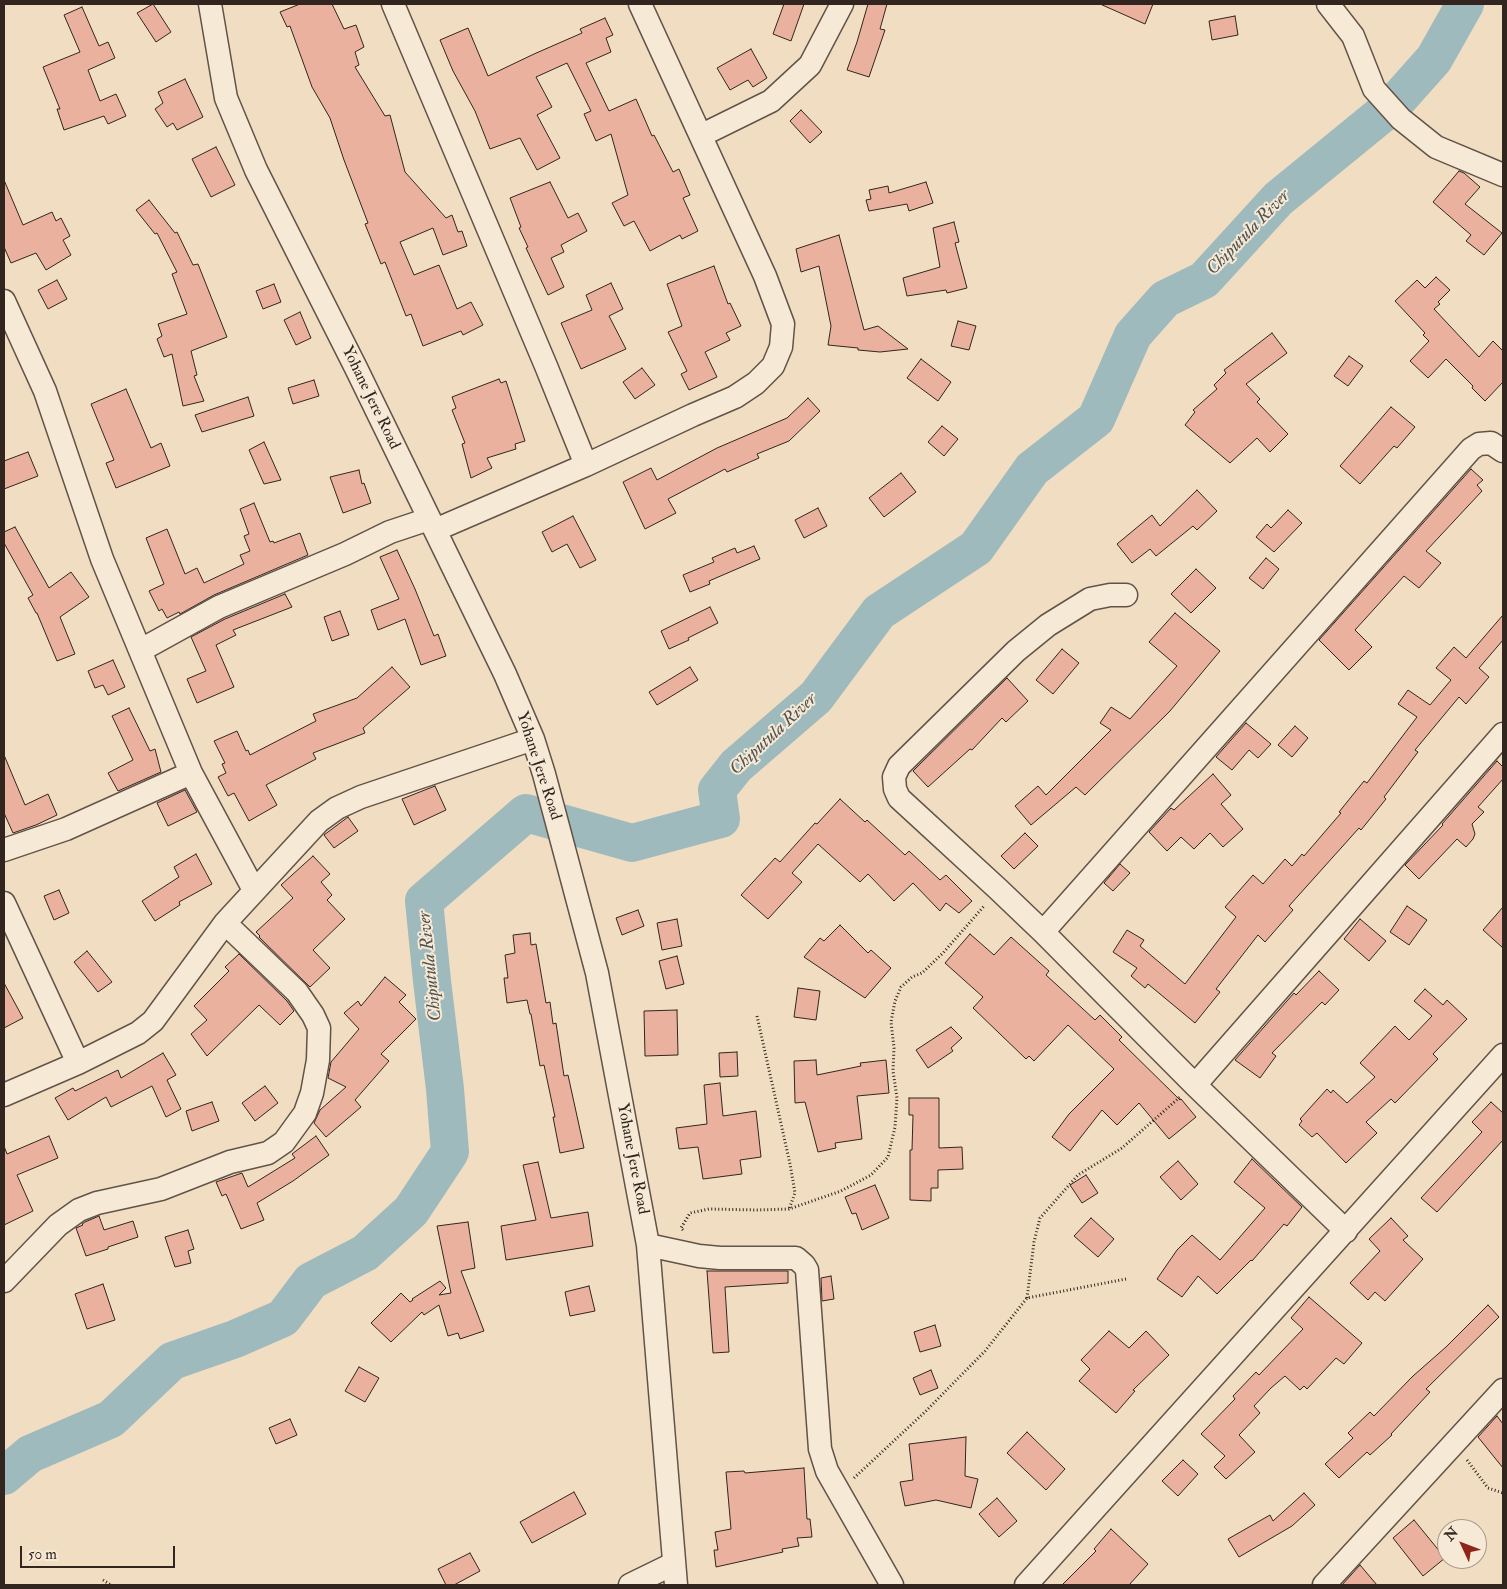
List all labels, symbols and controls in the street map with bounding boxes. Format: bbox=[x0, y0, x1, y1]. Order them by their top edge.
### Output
water label: Chiputula River bbox=[1203, 186, 1295, 280]
street label: Yohane Jere Road bbox=[337, 343, 403, 453]
water label: Chiputula River bbox=[726, 689, 822, 781]
street label: Yohane Jere Road bbox=[511, 709, 565, 823]
water label: Chiputula River bbox=[414, 910, 448, 1022]
street label: Yohane Jere Road bbox=[612, 1102, 652, 1216]
north arrow bbox=[1437, 1519, 1487, 1569]
text: N bbox=[1441, 1524, 1462, 1545]
scale bar bbox=[22, 1536, 178, 1568]
text: 50 m bbox=[28, 1545, 57, 1564]

